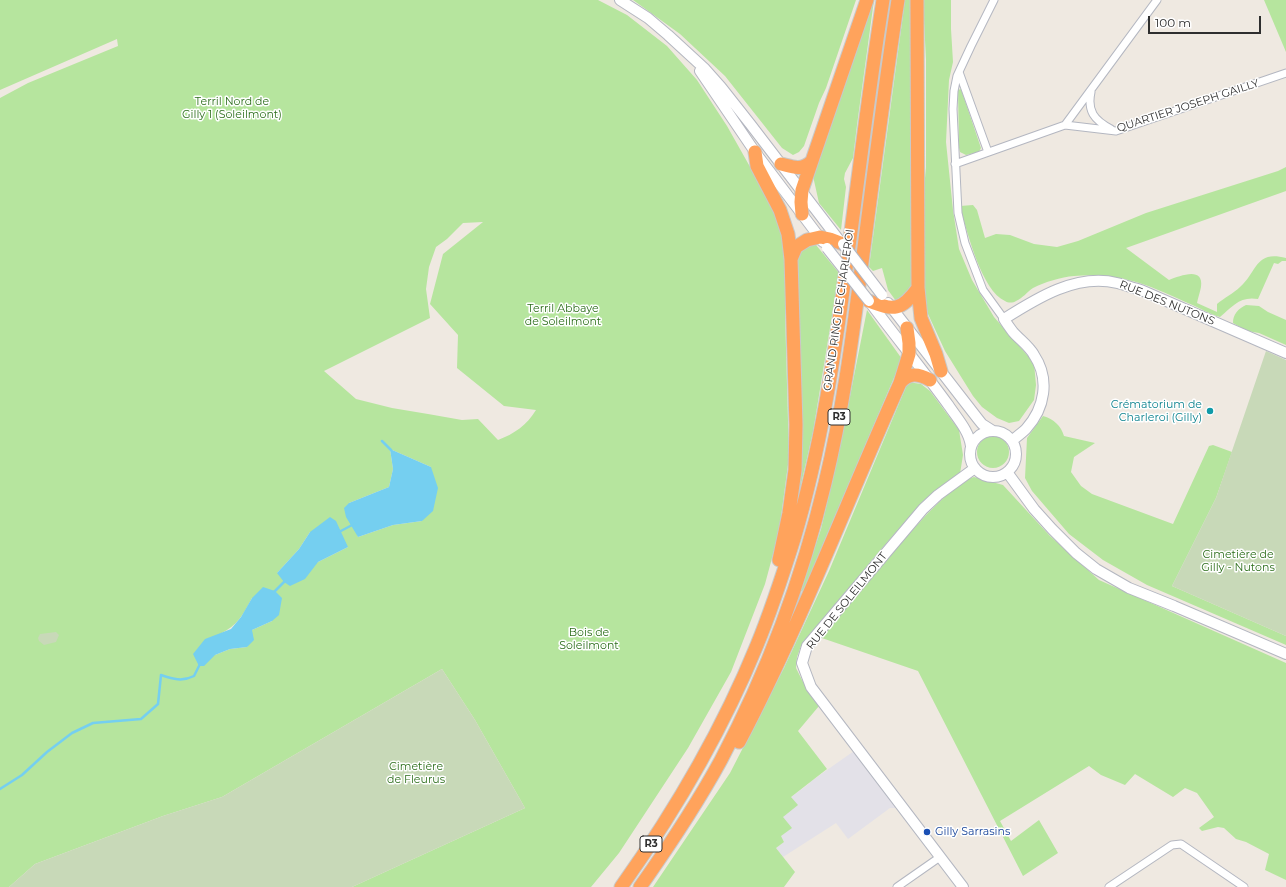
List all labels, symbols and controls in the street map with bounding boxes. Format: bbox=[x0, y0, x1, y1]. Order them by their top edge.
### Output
scale bar bbox=[1150, 8, 1263, 34]
text: 100 m bbox=[1155, 15, 1191, 30]
street label: QUARTIER JOSEPH GAILLY bbox=[1115, 77, 1261, 135]
park label: Terril Nord de Gilly 1 (Soleilmont) bbox=[182, 95, 282, 121]
street label: GRAND RING DE CHARLEROI bbox=[821, 228, 857, 392]
street label: RUE DES NUTONS bbox=[1117, 278, 1217, 328]
park label: Terril Abbaye de Soleilmont bbox=[525, 302, 601, 328]
place label: Crématorium de Charleroi (Gilly) bbox=[1111, 398, 1202, 424]
marker: Crématorium de Charleroi (Gilly) bbox=[1205, 406, 1215, 416]
road number: R3 bbox=[828, 409, 850, 425]
park label: Cimetière de Gilly - Nutons bbox=[1201, 548, 1275, 574]
street label: RUE DE SOLEILMONT bbox=[804, 550, 890, 652]
park label: Bois de Soleilmont bbox=[559, 626, 619, 652]
park label: Cimetière de Fleurus bbox=[387, 760, 445, 786]
place label: Gilly Sarrasins bbox=[935, 825, 1010, 839]
marker: Gilly Sarrasins bbox=[922, 827, 932, 837]
road number: R3 bbox=[640, 836, 662, 852]

